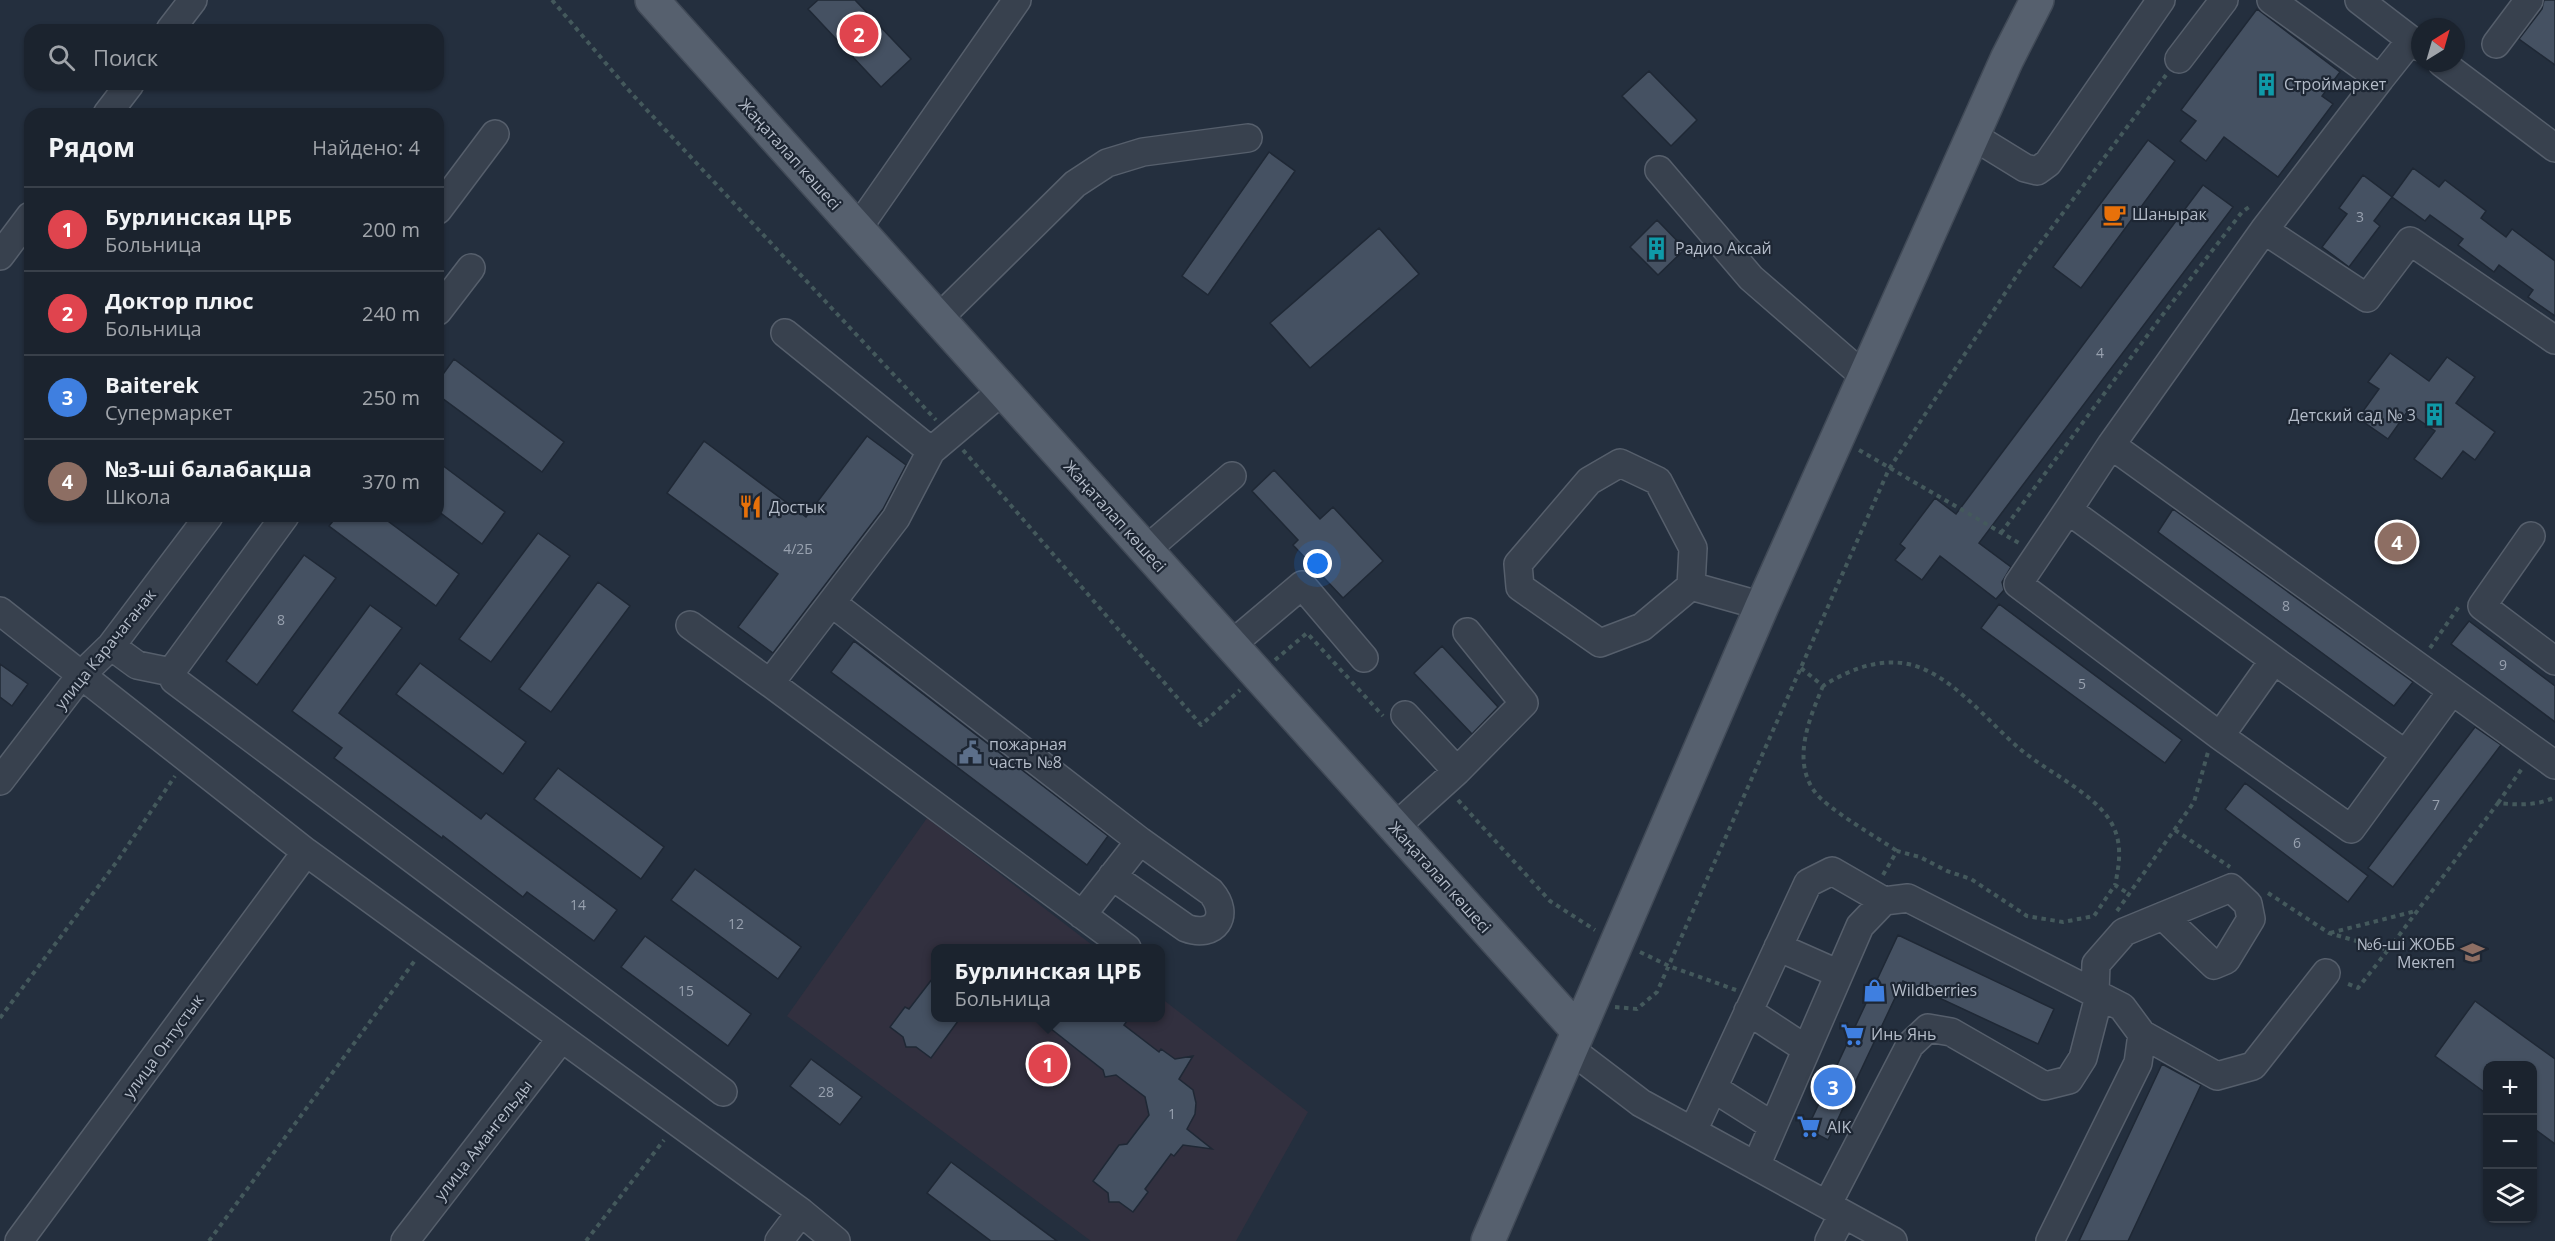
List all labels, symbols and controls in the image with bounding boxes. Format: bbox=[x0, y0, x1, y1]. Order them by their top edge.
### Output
pin: 2 bbox=[840, 12, 878, 57]
north arrow bbox=[2411, 18, 2465, 72]
search box bbox=[24, 24, 444, 90]
icon: search bbox=[45, 41, 78, 74]
text: Поиск bbox=[93, 42, 158, 72]
building icon: Строймаркет bbox=[2253, 71, 2279, 97]
place label: Строймаркет bbox=[2284, 73, 2387, 95]
street label: Жаңаталап көшесі bbox=[734, 93, 846, 215]
text: Рядом bbox=[48, 129, 135, 165]
text: Найдено: 4 bbox=[312, 134, 420, 161]
text: Бурлинская ЦРБ bbox=[105, 201, 292, 231]
cafe icon: Шанырак bbox=[2101, 201, 2127, 227]
place label: Шанырак bbox=[2132, 203, 2207, 225]
house number: 3 bbox=[2356, 207, 2364, 226]
text: 1 bbox=[62, 216, 73, 243]
text: 200 m bbox=[362, 216, 420, 243]
text: Больница bbox=[105, 231, 202, 258]
building icon: Радио Аксай bbox=[1644, 235, 1670, 261]
place label: Радио Аксай bbox=[1675, 237, 1772, 259]
text: Доктор плюс bbox=[105, 285, 254, 315]
text: 2 bbox=[62, 300, 73, 327]
text: 240 m bbox=[362, 300, 420, 327]
text: Больница bbox=[105, 315, 202, 342]
house number: 4 bbox=[2096, 343, 2104, 362]
text: Baiterek bbox=[105, 369, 199, 399]
text: 3 bbox=[62, 384, 73, 411]
text: 250 m bbox=[362, 384, 420, 411]
text: Супермаркет bbox=[105, 399, 232, 426]
building icon: Детский сад № 3 bbox=[2421, 402, 2447, 428]
place label: Детский сад № 3 bbox=[2289, 404, 2416, 426]
text: №3-ші балабақша bbox=[105, 453, 312, 483]
street label: Жаңаталап көшесі bbox=[1059, 455, 1171, 577]
text: 4 bbox=[62, 468, 73, 495]
text: 370 m bbox=[362, 468, 420, 495]
text: Школа bbox=[105, 483, 171, 510]
restaurant icon: Достык bbox=[738, 494, 764, 520]
place label: Достык bbox=[769, 496, 826, 518]
pin: 4 bbox=[2378, 520, 2416, 564]
house number: 4/2Б bbox=[783, 539, 813, 558]
your location bbox=[1303, 549, 1332, 578]
street label: улица Карачаганак bbox=[49, 583, 161, 714]
house number: 8 bbox=[2282, 596, 2290, 615]
house number: 8 bbox=[277, 610, 285, 629]
house number: 9 bbox=[2499, 655, 2507, 674]
house number: 5 bbox=[2078, 674, 2086, 693]
place label: пожарная часть №8 bbox=[989, 733, 1067, 773]
public building icon: пожарная часть №8 bbox=[958, 740, 984, 766]
house number: 7 bbox=[2432, 795, 2440, 814]
street label: Жаңаталап көшесі bbox=[1384, 816, 1496, 938]
house number: 6 bbox=[2293, 833, 2301, 852]
house number: 14 bbox=[570, 895, 586, 914]
house number: 12 bbox=[728, 914, 744, 933]
place label: №6-ші ЖОББ Мектеп bbox=[2356, 933, 2455, 973]
school or university icon: №6-ші ЖОББ Мектеп bbox=[2460, 940, 2486, 966]
popup bbox=[931, 944, 1165, 1022]
text: Бурлинская ЦРБ bbox=[954, 955, 1142, 985]
shop icon: Wildberries bbox=[1861, 977, 1887, 1003]
place label: Wildberries bbox=[1892, 979, 1977, 1001]
house number: 15 bbox=[678, 981, 694, 1000]
text: Больница bbox=[954, 985, 1051, 1012]
street label: улица Онтустык bbox=[118, 989, 209, 1103]
supermarket icon: Инь Янь bbox=[1840, 1021, 1866, 1047]
place label: Инь Янь bbox=[1871, 1023, 1937, 1045]
pin: 1 bbox=[1028, 1042, 1068, 1086]
map controls bbox=[2483, 1061, 2537, 1223]
button: + bbox=[2483, 1061, 2537, 1115]
pin: 3 bbox=[1814, 1064, 1852, 1110]
street label: улица Амангельды bbox=[429, 1075, 537, 1205]
house number: 28 bbox=[818, 1082, 834, 1101]
house number: 1 bbox=[1168, 1104, 1176, 1123]
supermarket icon: AIK bbox=[1796, 1114, 1822, 1140]
button: − bbox=[2483, 1115, 2537, 1169]
place label: AIK bbox=[1827, 1116, 1852, 1138]
button: layers bbox=[2483, 1169, 2537, 1223]

